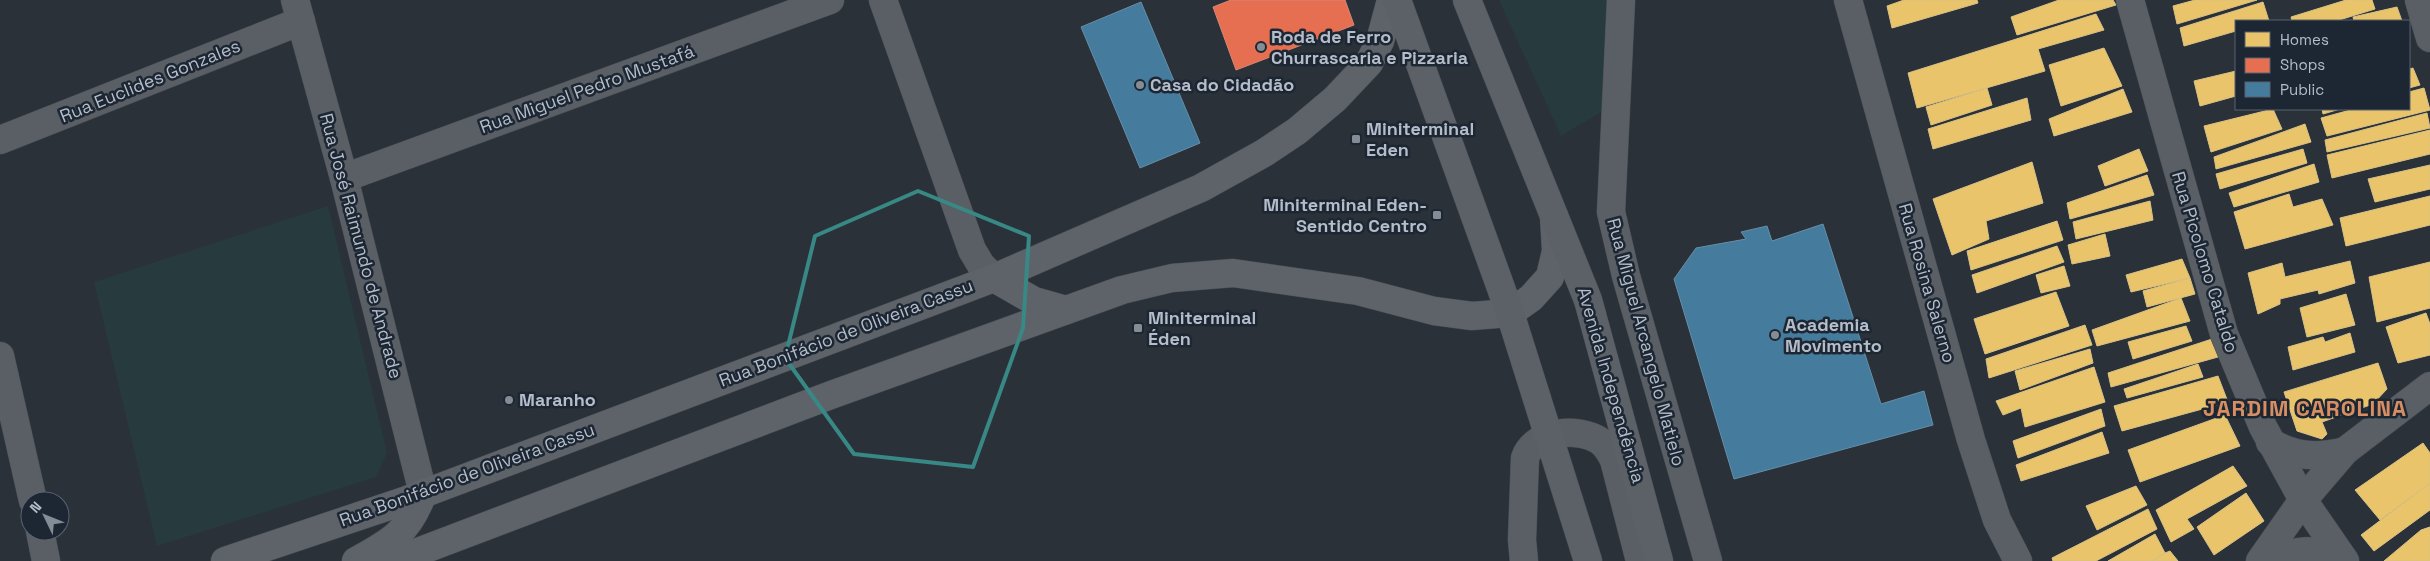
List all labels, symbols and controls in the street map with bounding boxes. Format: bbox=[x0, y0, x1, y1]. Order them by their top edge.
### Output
legend bbox=[2235, 20, 2410, 110]
place label: Roda de Ferro Churrascaria e Pizzaria bbox=[1271, 25, 1469, 69]
text: Homes bbox=[2280, 30, 2329, 49]
street label: Rua Euclides Gonzales bbox=[56, 34, 243, 127]
street label: Rua Miguel Pedro Mustafá bbox=[476, 39, 697, 138]
marker: Roda de Ferro Churrascaria e Pizzaria bbox=[1255, 41, 1267, 53]
text: Shops bbox=[2280, 55, 2325, 74]
place label: Casa do Cidadão bbox=[1150, 73, 1294, 96]
marker: Casa do Cidadão bbox=[1134, 79, 1146, 91]
text: Public bbox=[2280, 80, 2324, 99]
street label: Rua José Raimundo de Andrade bbox=[315, 111, 408, 381]
place label: Miniterminal Eden bbox=[1366, 117, 1474, 161]
marker: Miniterminal Eden bbox=[1350, 133, 1362, 145]
street label: Rua Picolomo Cataldo bbox=[2167, 168, 2244, 355]
place label: Miniterminal Eden- Sentido Centro bbox=[1263, 193, 1427, 237]
street label: Rua Rosina Salerno bbox=[1894, 200, 1961, 365]
marker: Miniterminal Eden- Sentido Centro bbox=[1431, 209, 1443, 221]
street label: Rua Miguel Arcangelo Matielo bbox=[1602, 215, 1691, 468]
street label: Rua Bonifácio de Oliveira Cassu bbox=[716, 273, 976, 392]
street label: Avenida Independência bbox=[1572, 284, 1650, 486]
place label: Miniterminal Éden bbox=[1148, 306, 1256, 350]
place label: Academia Movimento bbox=[1785, 313, 1882, 357]
marker: Miniterminal Éden bbox=[1132, 322, 1144, 334]
marker: Academia Movimento bbox=[1769, 329, 1781, 341]
place label: Maranho bbox=[519, 388, 596, 411]
marker: Maranho bbox=[503, 394, 515, 406]
district label: JARDIM CAROLINA bbox=[2203, 394, 2407, 422]
street label: Rua Bonifácio de Oliveira Cassu bbox=[336, 418, 598, 532]
north arrow bbox=[20, 491, 70, 541]
text: N bbox=[26, 498, 45, 517]

